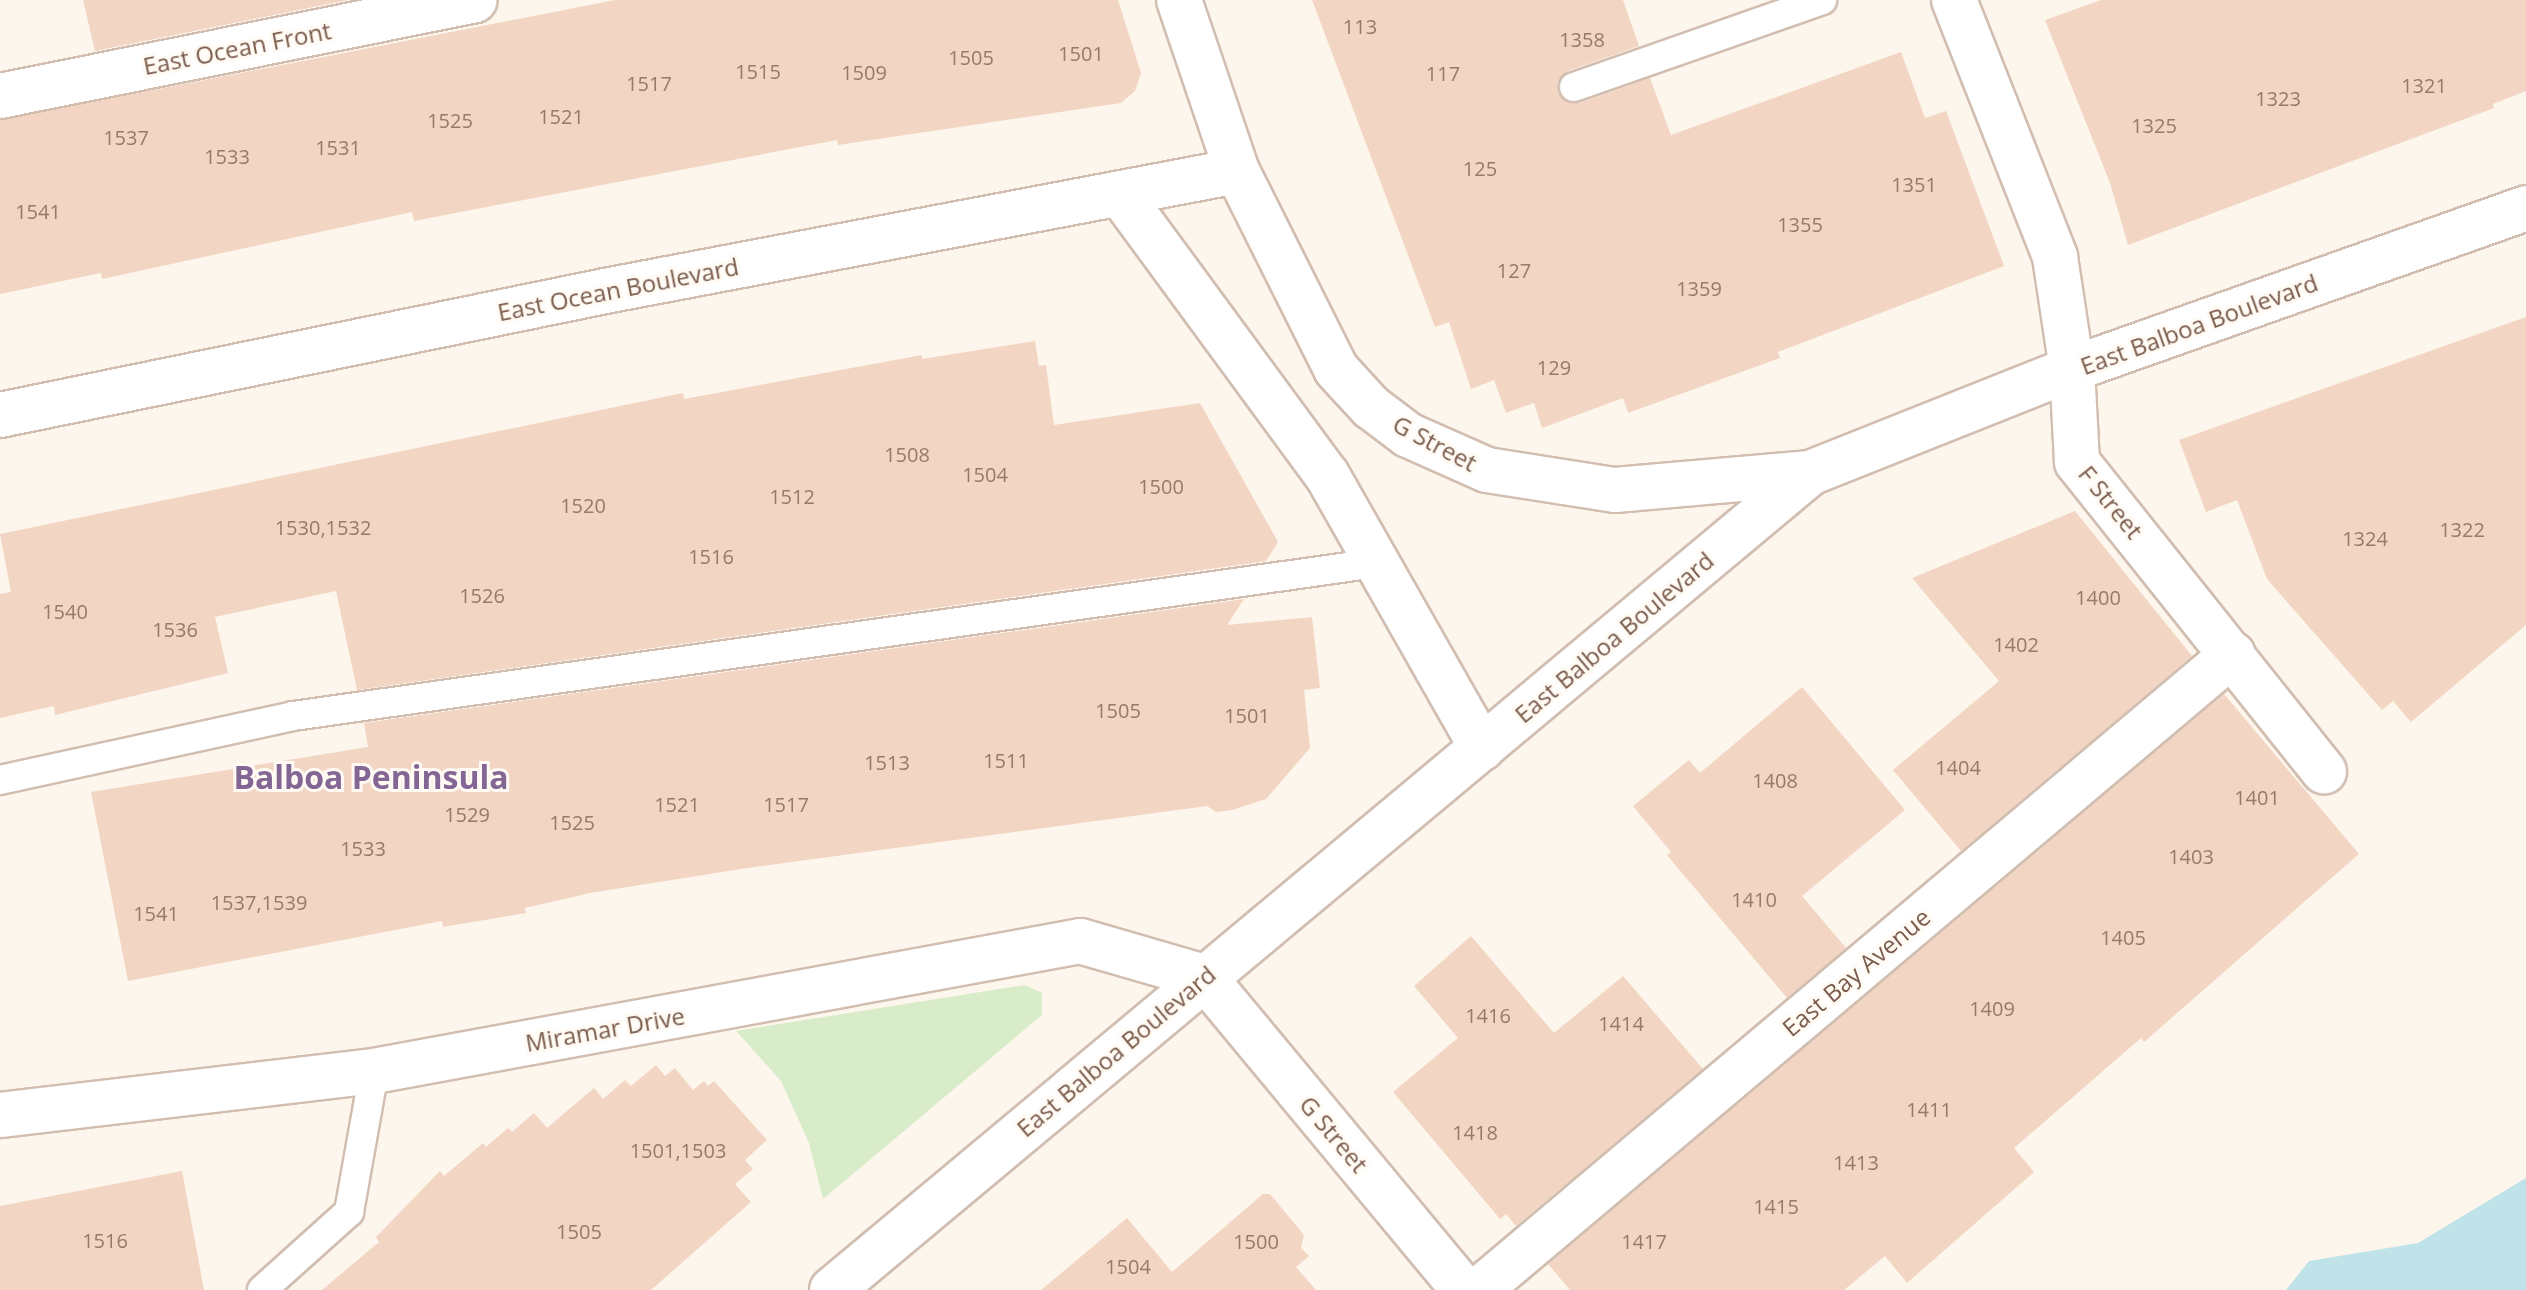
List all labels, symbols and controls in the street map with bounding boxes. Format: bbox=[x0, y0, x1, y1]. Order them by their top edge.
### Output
house number: 113 bbox=[1343, 14, 1377, 38]
street label: East Ocean Front bbox=[141, 16, 333, 80]
house number: 1358 bbox=[1559, 27, 1605, 51]
house number: 1501 bbox=[1058, 41, 1104, 65]
house number: 1505 bbox=[948, 45, 994, 69]
house number: 1515 bbox=[735, 59, 781, 83]
house number: 1509 bbox=[841, 60, 887, 84]
house number: 117 bbox=[1426, 61, 1460, 85]
house number: 1517 bbox=[626, 71, 672, 95]
house number: 1321 bbox=[2401, 73, 2447, 97]
house number: 1323 bbox=[2255, 86, 2301, 110]
house number: 1521 bbox=[538, 104, 584, 128]
house number: 1525 bbox=[427, 108, 473, 132]
house number: 1325 bbox=[2131, 113, 2177, 137]
house number: 1537 bbox=[103, 125, 149, 149]
house number: 1531 bbox=[315, 135, 361, 159]
house number: 1533 bbox=[204, 144, 250, 168]
house number: 125 bbox=[1463, 156, 1497, 180]
house number: 1351 bbox=[1891, 172, 1937, 196]
house number: 1541 bbox=[15, 199, 61, 223]
house number: 1355 bbox=[1777, 212, 1823, 236]
street label: East Ocean Boulevard bbox=[495, 252, 741, 326]
house number: 127 bbox=[1497, 258, 1531, 282]
street label: East Balboa Boulevard bbox=[2076, 268, 2322, 380]
house number: 1359 bbox=[1676, 276, 1722, 300]
house number: 129 bbox=[1537, 355, 1571, 379]
street label: G Street bbox=[1388, 409, 1482, 477]
house number: 1508 bbox=[884, 442, 930, 466]
street label: F Street bbox=[2073, 460, 2149, 544]
house number: 1504 bbox=[962, 462, 1008, 486]
house number: 1500 bbox=[1138, 474, 1184, 498]
house number: 1512 bbox=[769, 484, 815, 508]
house number: 1520 bbox=[560, 493, 606, 517]
house number: 1530,1532 bbox=[275, 515, 371, 539]
house number: 1322 bbox=[2439, 517, 2485, 541]
house number: 1324 bbox=[2342, 526, 2388, 550]
house number: 1516 bbox=[688, 544, 734, 568]
street label: East Balboa Boulevard bbox=[1509, 545, 1719, 729]
house number: 1526 bbox=[459, 583, 505, 607]
house number: 1400 bbox=[2075, 585, 2121, 609]
house number: 1540 bbox=[42, 599, 88, 623]
house number: 1536 bbox=[152, 617, 198, 641]
house number: 1402 bbox=[1993, 632, 2039, 656]
house number: 1505 bbox=[1095, 698, 1141, 722]
house number: 1501 bbox=[1224, 703, 1270, 727]
house number: 1511 bbox=[983, 748, 1029, 772]
house number: 1513 bbox=[864, 750, 910, 774]
house number: 1404 bbox=[1935, 755, 1981, 779]
district label: Balboa Peninsula bbox=[233, 758, 509, 796]
house number: 1408 bbox=[1752, 768, 1798, 792]
house number: 1401 bbox=[2234, 785, 2280, 809]
house number: 1521 bbox=[654, 792, 700, 816]
house number: 1517 bbox=[763, 792, 809, 816]
house number: 1529 bbox=[444, 802, 490, 826]
house number: 1525 bbox=[549, 810, 595, 834]
house number: 1533 bbox=[340, 836, 386, 860]
house number: 1403 bbox=[2168, 844, 2214, 868]
house number: 1410 bbox=[1731, 887, 1777, 911]
house number: 1537,1539 bbox=[211, 890, 307, 914]
house number: 1541 bbox=[133, 901, 179, 925]
street label: East Bay Avenue bbox=[1776, 902, 1936, 1042]
house number: 1405 bbox=[2100, 925, 2146, 949]
street label: East Balboa Boulevard bbox=[1011, 959, 1221, 1143]
house number: 1409 bbox=[1969, 996, 2015, 1020]
street label: Miramar Drive bbox=[523, 1001, 687, 1057]
house number: 1416 bbox=[1465, 1003, 1511, 1027]
house number: 1414 bbox=[1598, 1011, 1644, 1035]
street label: G Street bbox=[1294, 1090, 1374, 1178]
house number: 1411 bbox=[1906, 1097, 1952, 1121]
house number: 1418 bbox=[1452, 1120, 1498, 1144]
house number: 1501,1503 bbox=[630, 1138, 726, 1162]
house number: 1413 bbox=[1833, 1150, 1879, 1174]
house number: 1415 bbox=[1753, 1194, 1799, 1218]
house number: 1505 bbox=[556, 1219, 602, 1243]
house number: 1516 bbox=[82, 1228, 128, 1252]
house number: 1500 bbox=[1233, 1229, 1279, 1253]
house number: 1417 bbox=[1621, 1229, 1667, 1253]
house number: 1504 bbox=[1105, 1254, 1151, 1278]

